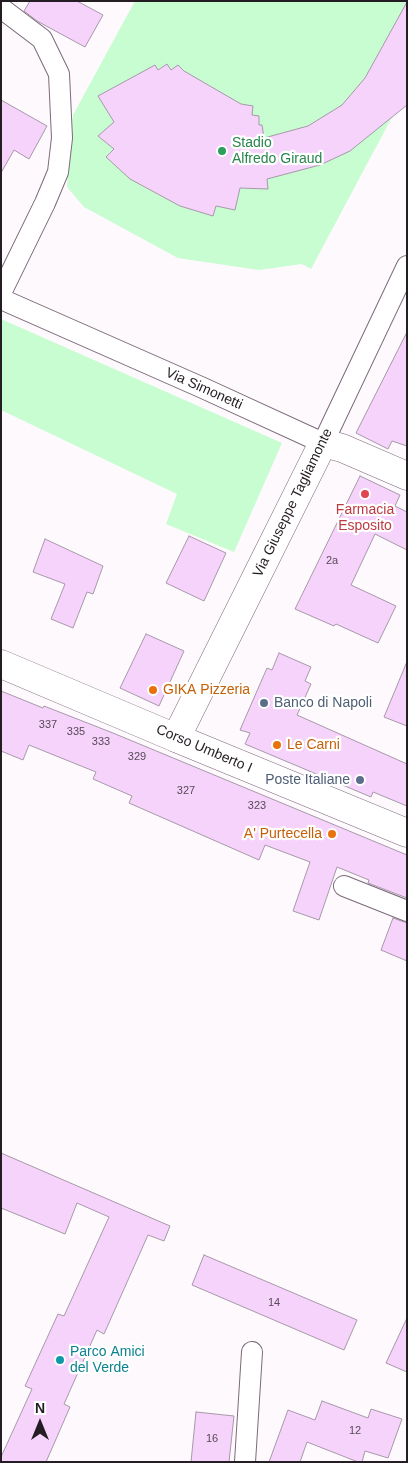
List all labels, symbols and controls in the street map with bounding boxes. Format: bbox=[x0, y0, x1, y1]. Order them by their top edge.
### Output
place label: Stadio Alfredo Giraud bbox=[232, 135, 322, 168]
marker: Stadio Alfredo Giraud bbox=[216, 145, 228, 157]
street label: Via Simonetti bbox=[163, 365, 245, 413]
street label: Via Giuseppe Tagliamonte bbox=[250, 426, 336, 580]
marker: Farmacia Esposito bbox=[359, 488, 371, 500]
place label: Farmacia Esposito bbox=[336, 502, 394, 534]
house number: 2a bbox=[326, 554, 338, 568]
place label: GIKA Pizzeria bbox=[163, 682, 250, 698]
marker: GIKA Pizzeria bbox=[147, 684, 159, 696]
place label: Banco di Napoli bbox=[274, 695, 372, 711]
marker: Banco di Napoli bbox=[258, 697, 270, 709]
house number: 337 bbox=[39, 718, 57, 732]
street label: Corso Umberto I bbox=[153, 721, 255, 777]
house number: 335 bbox=[67, 725, 85, 739]
house number: 333 bbox=[92, 735, 110, 749]
place label: Le Carni bbox=[287, 737, 340, 753]
marker: Le Carni bbox=[271, 739, 283, 751]
house number: 329 bbox=[128, 750, 146, 764]
place label: Poste Italiane bbox=[265, 772, 350, 788]
marker: Poste Italiane bbox=[354, 774, 366, 786]
house number: 327 bbox=[177, 784, 195, 798]
house number: 323 bbox=[248, 799, 266, 813]
place label: A' Purtecella bbox=[244, 826, 322, 842]
marker: A' Purtecella bbox=[326, 828, 338, 840]
house number: 14 bbox=[268, 1296, 280, 1310]
place label: Parco Amici del Verde bbox=[70, 1344, 145, 1376]
marker: Parco Amici del Verde bbox=[54, 1354, 66, 1366]
north arrow bbox=[15, 1398, 65, 1448]
text: N bbox=[35, 1400, 45, 1416]
house number: 12 bbox=[349, 1424, 361, 1438]
house number: 16 bbox=[206, 1432, 218, 1446]

